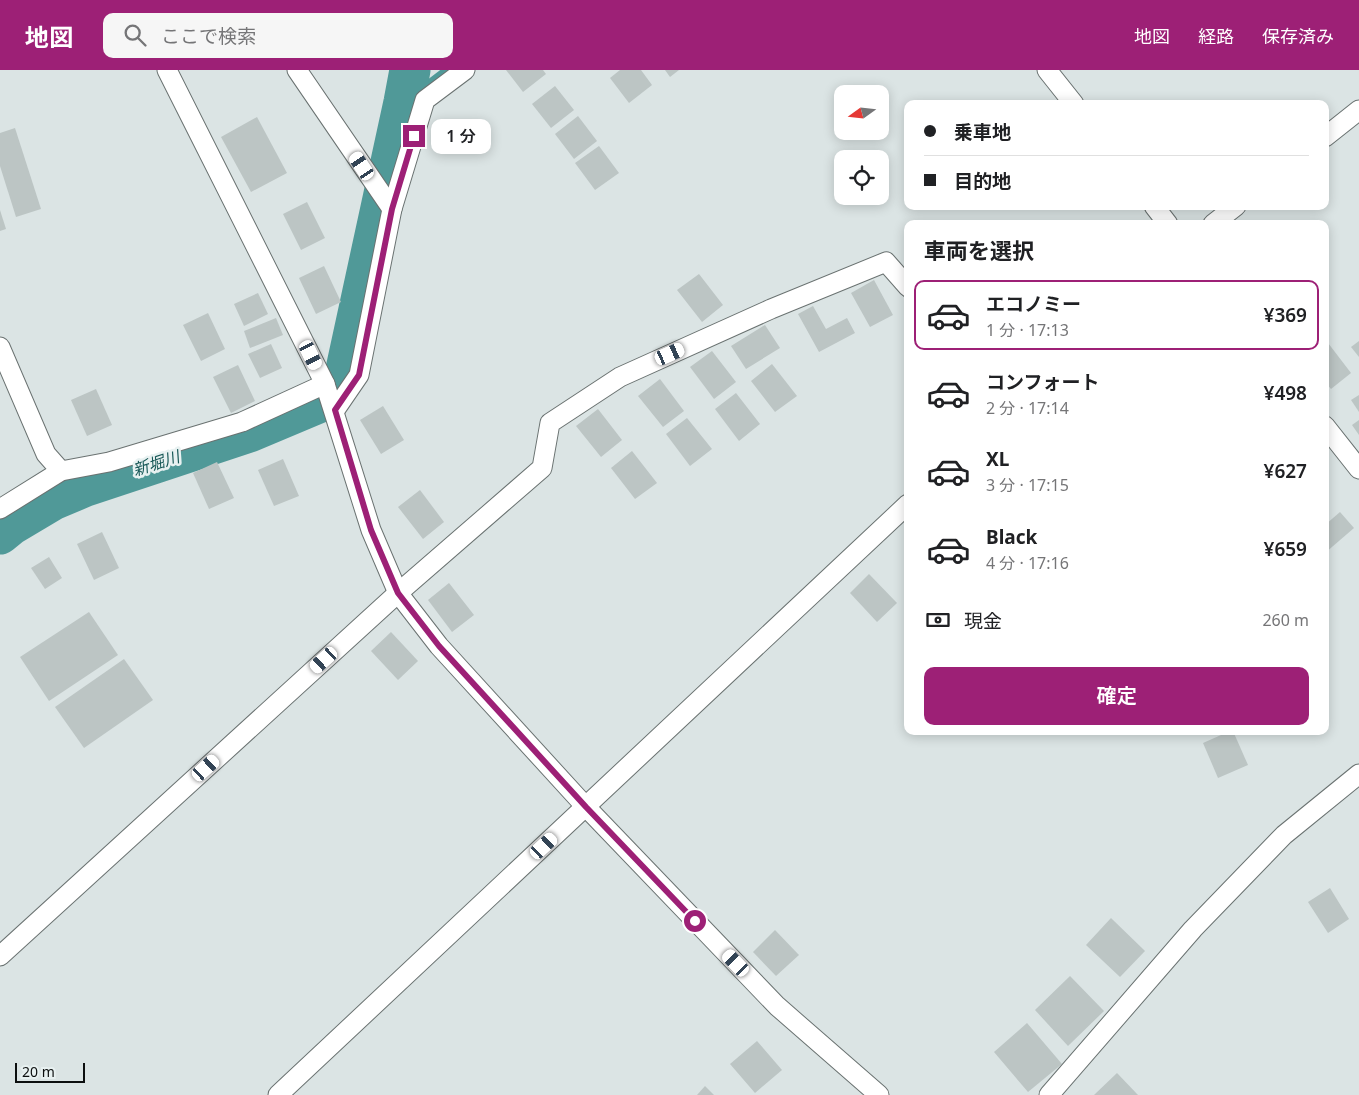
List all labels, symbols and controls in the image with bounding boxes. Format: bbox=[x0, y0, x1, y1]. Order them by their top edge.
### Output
search box bbox=[103, 13, 453, 58]
text: 地図 bbox=[25, 20, 73, 53]
icon: search bbox=[121, 21, 149, 49]
text: ここで検索 bbox=[161, 23, 256, 49]
text: 地図 bbox=[1134, 24, 1170, 48]
text: 経路 bbox=[1198, 24, 1234, 48]
text: 保存済み bbox=[1262, 24, 1334, 48]
north arrow bbox=[834, 85, 889, 140]
map controls bbox=[834, 85, 889, 205]
callout: 1 分 bbox=[432, 118, 492, 154]
text: 乗車地 bbox=[954, 119, 1011, 145]
route end bbox=[403, 125, 425, 147]
text: 1 分 bbox=[446, 125, 476, 147]
car bbox=[347, 149, 376, 183]
button: locate bbox=[834, 150, 889, 205]
text: 目的地 bbox=[954, 168, 1011, 194]
text: 車両を選択 bbox=[924, 235, 1034, 265]
text: エコノミー bbox=[986, 291, 1081, 317]
icon: car bbox=[926, 293, 971, 338]
text: ¥369 bbox=[1264, 302, 1307, 328]
text: 1 分 · 17:13 bbox=[986, 319, 1069, 341]
car bbox=[297, 338, 324, 372]
car bbox=[653, 341, 686, 367]
text: コンフォート bbox=[986, 369, 1099, 395]
icon: car bbox=[926, 371, 971, 416]
text: ¥498 bbox=[1264, 380, 1307, 406]
text: 2 分 · 17:14 bbox=[986, 397, 1069, 419]
water label: 新堀川 bbox=[130, 445, 184, 481]
text: XL bbox=[986, 446, 1009, 472]
icon: car bbox=[926, 449, 971, 494]
text: ¥627 bbox=[1264, 458, 1307, 484]
text: 3 分 · 17:15 bbox=[986, 474, 1069, 496]
text: Black bbox=[986, 524, 1037, 550]
icon: car bbox=[926, 527, 971, 572]
text: ¥659 bbox=[1264, 536, 1307, 562]
text: 4 分 · 17:16 bbox=[986, 552, 1069, 574]
icon: cash bbox=[924, 606, 952, 634]
text: 現金 bbox=[964, 608, 1002, 634]
text: 260 m bbox=[1262, 609, 1309, 631]
car bbox=[307, 644, 340, 676]
button: 確定 bbox=[924, 667, 1309, 725]
car bbox=[189, 752, 222, 784]
car bbox=[527, 830, 560, 862]
route start bbox=[684, 910, 706, 932]
car bbox=[720, 947, 751, 979]
scale bar bbox=[15, 1060, 85, 1083]
text: 20 m bbox=[22, 1062, 55, 1081]

